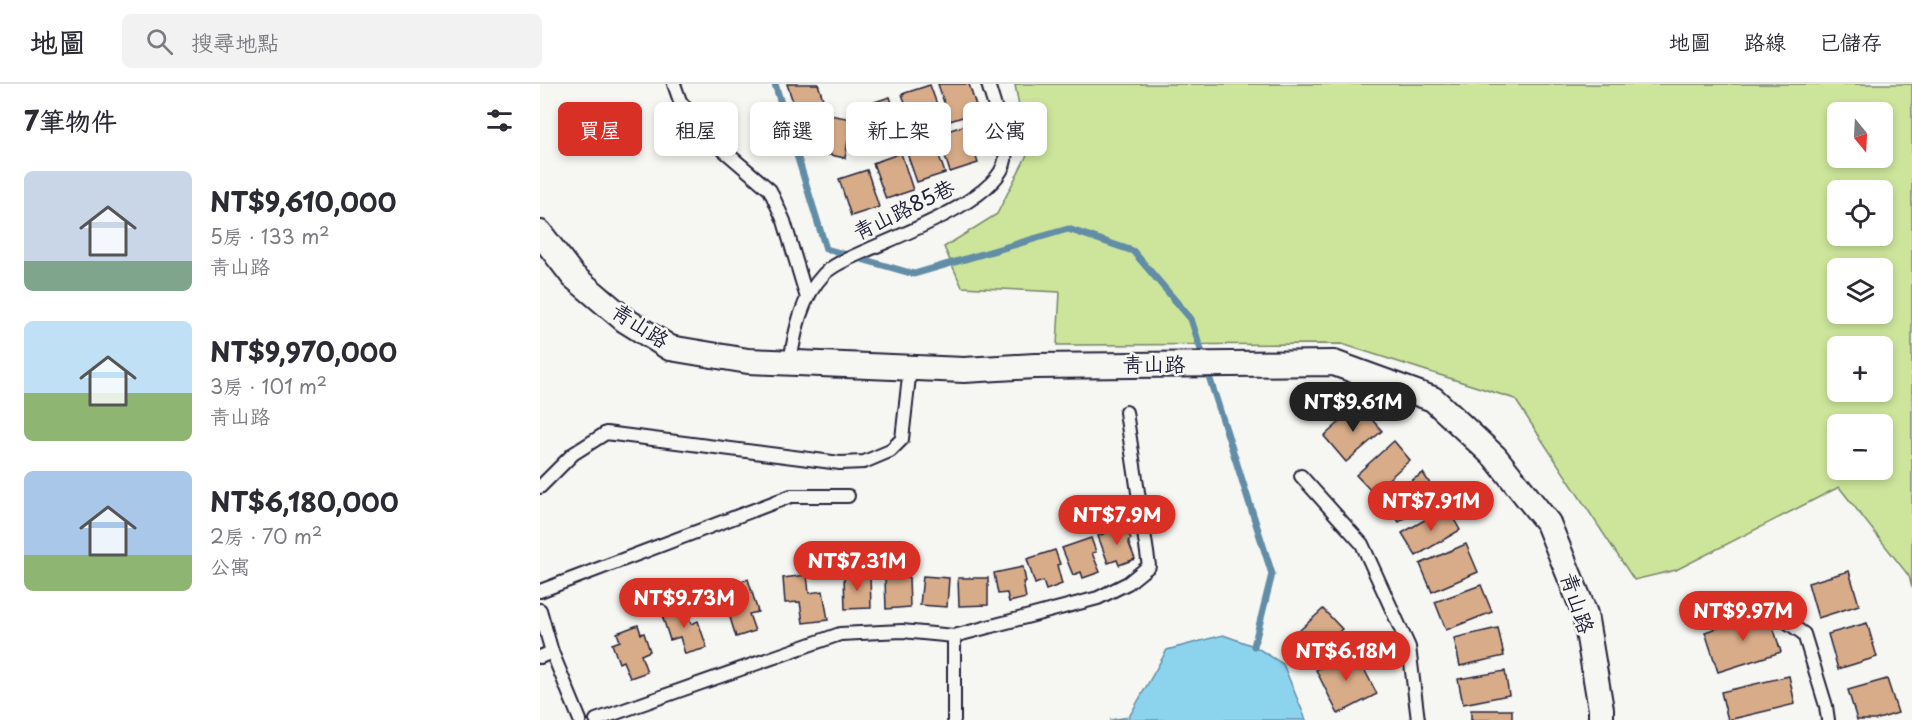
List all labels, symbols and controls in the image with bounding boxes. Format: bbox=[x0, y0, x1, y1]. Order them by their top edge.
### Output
search box bbox=[122, 14, 542, 68]
text: 地圖 bbox=[30, 20, 86, 63]
icon: search bbox=[143, 25, 176, 58]
text: 搜尋地點 bbox=[191, 25, 279, 58]
text: 地圖 bbox=[1669, 25, 1711, 57]
text: 路線 bbox=[1744, 25, 1786, 57]
text: 已儲存 bbox=[1819, 25, 1882, 57]
text: 7筆物件 bbox=[24, 101, 117, 140]
chip: 買屋 bbox=[558, 102, 642, 156]
chip: 租屋 bbox=[654, 102, 738, 156]
chip: 篩選 bbox=[750, 102, 834, 156]
chip: 新上架 bbox=[846, 102, 951, 156]
chip: 公寓 bbox=[963, 102, 1047, 156]
north arrow bbox=[1827, 102, 1893, 168]
map controls bbox=[1827, 102, 1893, 480]
icon: filters bbox=[483, 104, 516, 137]
street label: 青山路85巷 bbox=[847, 170, 960, 247]
button: locate bbox=[1827, 180, 1893, 246]
text: NT$9,610,000 bbox=[210, 182, 397, 221]
icon: home bbox=[72, 195, 144, 267]
text: 5房 · 133 m² bbox=[210, 221, 330, 251]
text: 青山路 bbox=[210, 251, 270, 281]
button: layers bbox=[1827, 258, 1893, 324]
street label: 青山路 bbox=[606, 294, 676, 355]
text: NT$9,970,000 bbox=[210, 332, 397, 371]
button: + bbox=[1827, 336, 1893, 402]
icon: home bbox=[72, 345, 144, 417]
street label: 青山路 bbox=[1123, 347, 1186, 379]
text: 3房 · 101 m² bbox=[210, 371, 327, 401]
pin: NT$9.61M bbox=[1291, 382, 1415, 433]
text: NT$9.61M bbox=[1303, 386, 1403, 416]
text: 青山路 bbox=[210, 401, 270, 431]
button: − bbox=[1827, 414, 1893, 480]
pin: NT$7.91M bbox=[1369, 481, 1493, 532]
text: NT$6,180,000 bbox=[210, 482, 399, 521]
text: NT$7.91M bbox=[1382, 485, 1480, 515]
icon: home bbox=[72, 495, 144, 567]
pin: NT$7.9M bbox=[1062, 495, 1172, 546]
text: NT$7.9M bbox=[1072, 499, 1162, 529]
text: 2房 · 70 m² bbox=[210, 521, 322, 551]
pin: NT$7.31M bbox=[795, 541, 919, 592]
text: NT$7.31M bbox=[807, 545, 907, 575]
text: 公寓 bbox=[210, 551, 250, 581]
street label: 青山路 bbox=[1554, 567, 1604, 637]
pin: NT$9.73M bbox=[622, 578, 746, 629]
text: NT$9.73M bbox=[633, 582, 735, 612]
pin: NT$9.97M bbox=[1681, 591, 1805, 642]
text: NT$9.97M bbox=[1693, 595, 1793, 625]
pin: NT$6.18M bbox=[1284, 631, 1408, 682]
text: NT$6.18M bbox=[1295, 635, 1397, 665]

